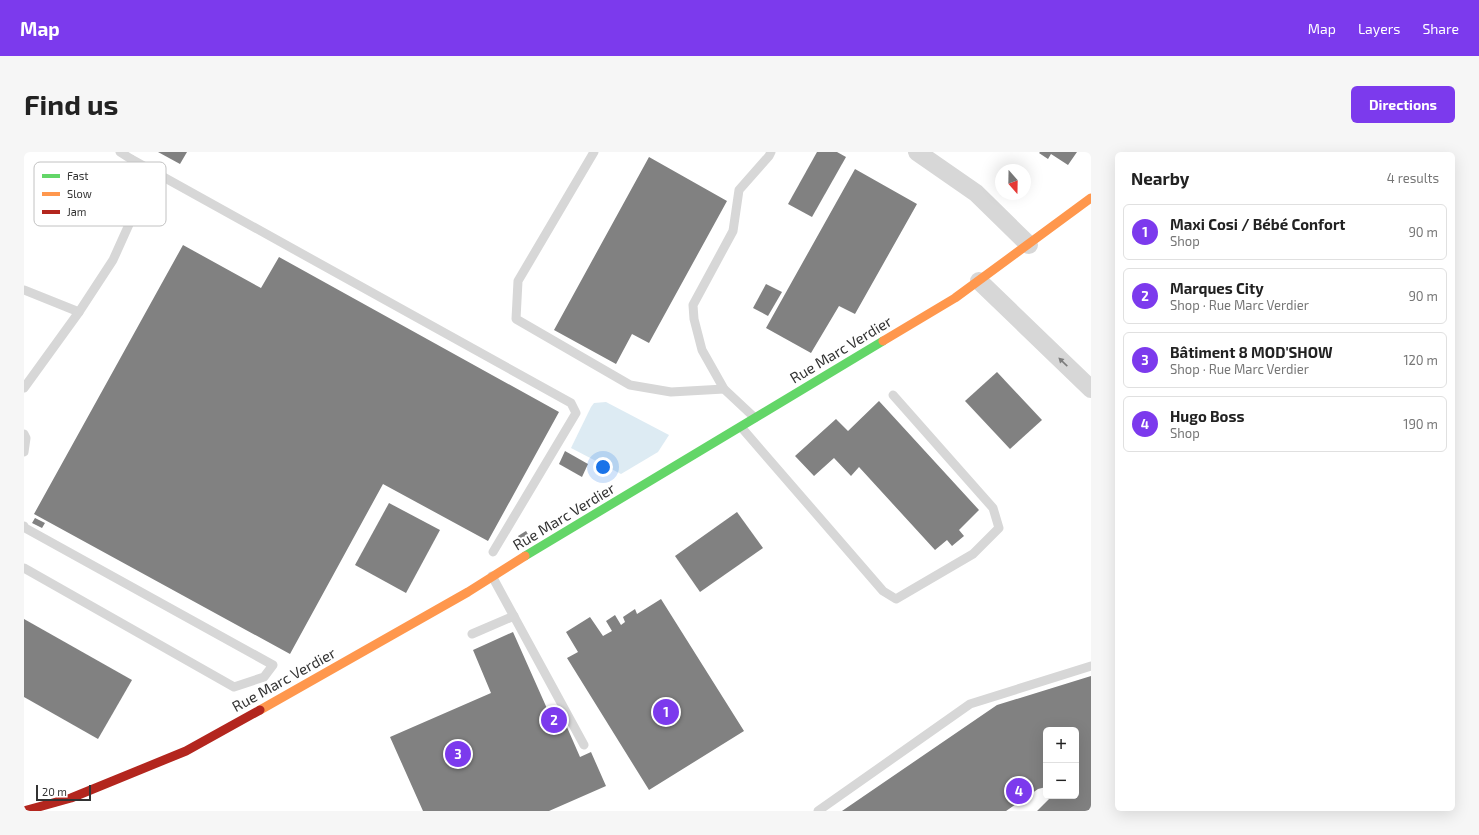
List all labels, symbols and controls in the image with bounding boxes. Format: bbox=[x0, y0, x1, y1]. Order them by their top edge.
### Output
text: Map bbox=[20, 17, 60, 40]
text: Map bbox=[1308, 20, 1336, 37]
text: Layers bbox=[1358, 20, 1400, 37]
text: Share bbox=[1422, 20, 1459, 37]
button: Directions bbox=[1351, 86, 1455, 123]
text: Find us bbox=[24, 87, 118, 121]
legend bbox=[34, 162, 166, 226]
north arrow bbox=[995, 164, 1031, 200]
text: Nearby bbox=[1131, 168, 1189, 188]
text: Fast bbox=[67, 169, 89, 182]
text: 4 results bbox=[1387, 170, 1439, 186]
text: Slow bbox=[67, 187, 92, 200]
text: Jam bbox=[67, 205, 86, 218]
text: Maxi Cosi / Bébé Confort bbox=[1170, 215, 1345, 233]
text: 1 bbox=[1142, 224, 1148, 240]
text: 90 m bbox=[1408, 224, 1438, 240]
text: Shop bbox=[1170, 233, 1200, 249]
text: Marques City bbox=[1170, 279, 1264, 297]
text: 2 bbox=[1141, 288, 1149, 304]
text: 90 m bbox=[1408, 288, 1438, 304]
text: Shop · Rue Marc Verdier bbox=[1170, 297, 1309, 313]
street label: Rue Marc Verdier bbox=[786, 312, 895, 387]
text: Bâtiment 8 MOD'SHOW bbox=[1170, 343, 1333, 361]
text: 3 bbox=[1141, 352, 1149, 368]
text: 120 m bbox=[1403, 352, 1438, 368]
one-way arrow bbox=[1058, 357, 1068, 367]
text: Shop · Rue Marc Verdier bbox=[1170, 361, 1309, 377]
text: Hugo Boss bbox=[1170, 407, 1244, 425]
text: 4 bbox=[1141, 416, 1149, 432]
text: 190 m bbox=[1403, 416, 1438, 432]
text: Shop bbox=[1170, 425, 1200, 441]
your location bbox=[593, 457, 613, 477]
street label: Rue Marc Verdier bbox=[509, 479, 618, 554]
street label: Rue Marc Verdier bbox=[229, 643, 338, 715]
pin: 1 bbox=[653, 697, 679, 727]
pin: 2 bbox=[541, 705, 567, 735]
map controls bbox=[1043, 727, 1079, 799]
button: + bbox=[1043, 727, 1079, 763]
pin: 3 bbox=[445, 739, 471, 769]
button: − bbox=[1043, 763, 1079, 799]
pin: 4 bbox=[1006, 776, 1032, 806]
scale bar bbox=[36, 783, 91, 802]
text: 20 m bbox=[42, 785, 67, 798]

